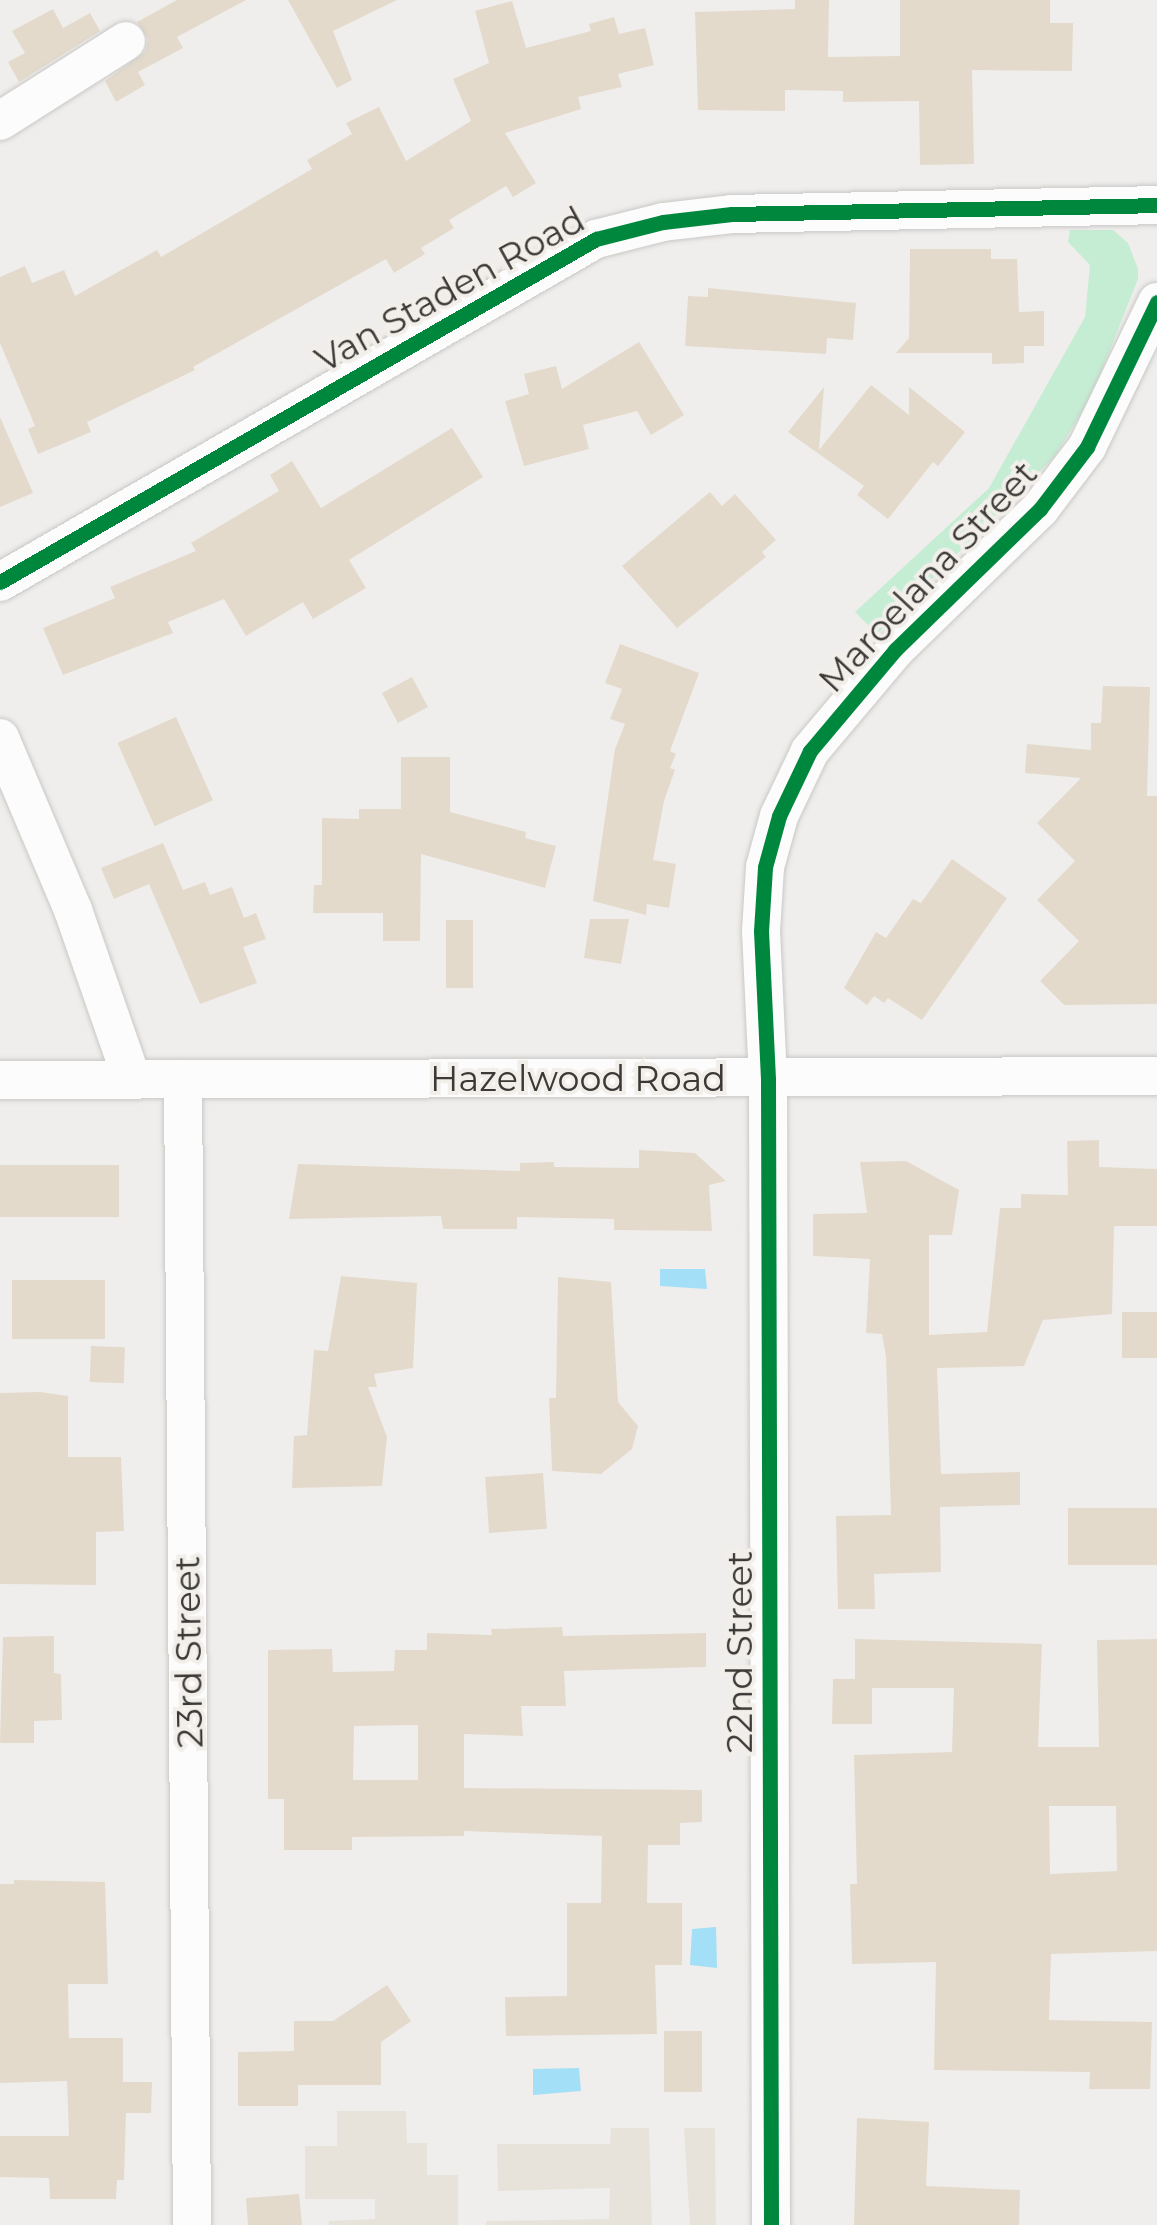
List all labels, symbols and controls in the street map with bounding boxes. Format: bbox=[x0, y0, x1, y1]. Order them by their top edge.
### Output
street label: Van Staden Road bbox=[308, 199, 592, 381]
street label: Maroelana Street bbox=[810, 453, 1046, 701]
street label: Hazelwood Road bbox=[430, 1058, 726, 1100]
street label: 22nd Street bbox=[719, 1551, 761, 1753]
street label: 23rd Street bbox=[166, 1556, 212, 1748]

